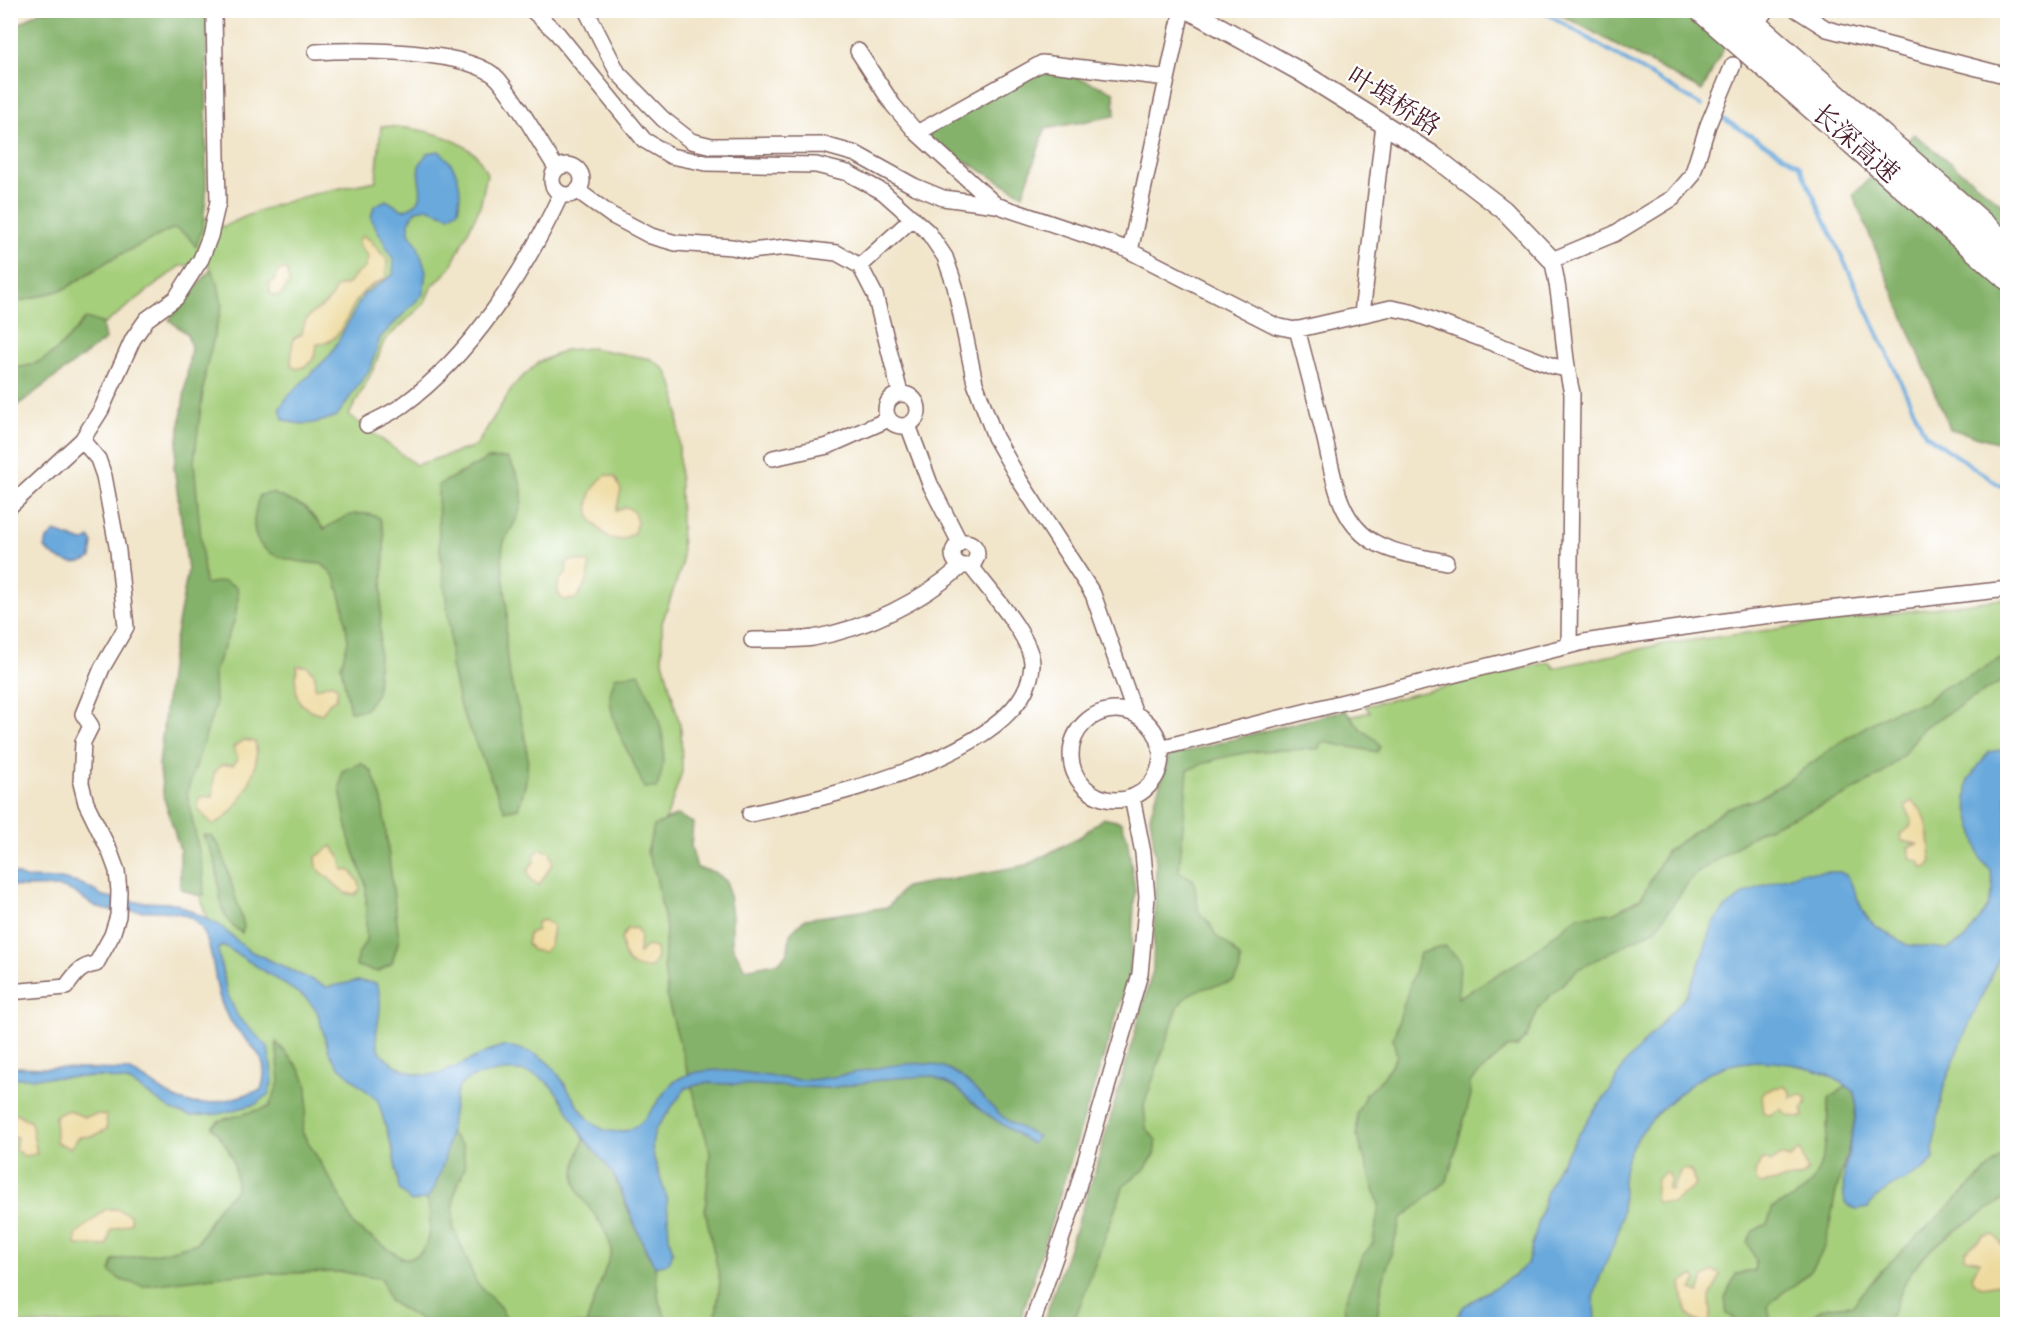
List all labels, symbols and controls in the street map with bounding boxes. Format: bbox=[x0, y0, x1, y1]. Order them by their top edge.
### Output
street label: 叶埠桥路 bbox=[1340, 59, 1447, 144]
street label: 长深高速 bbox=[1805, 96, 1906, 191]

